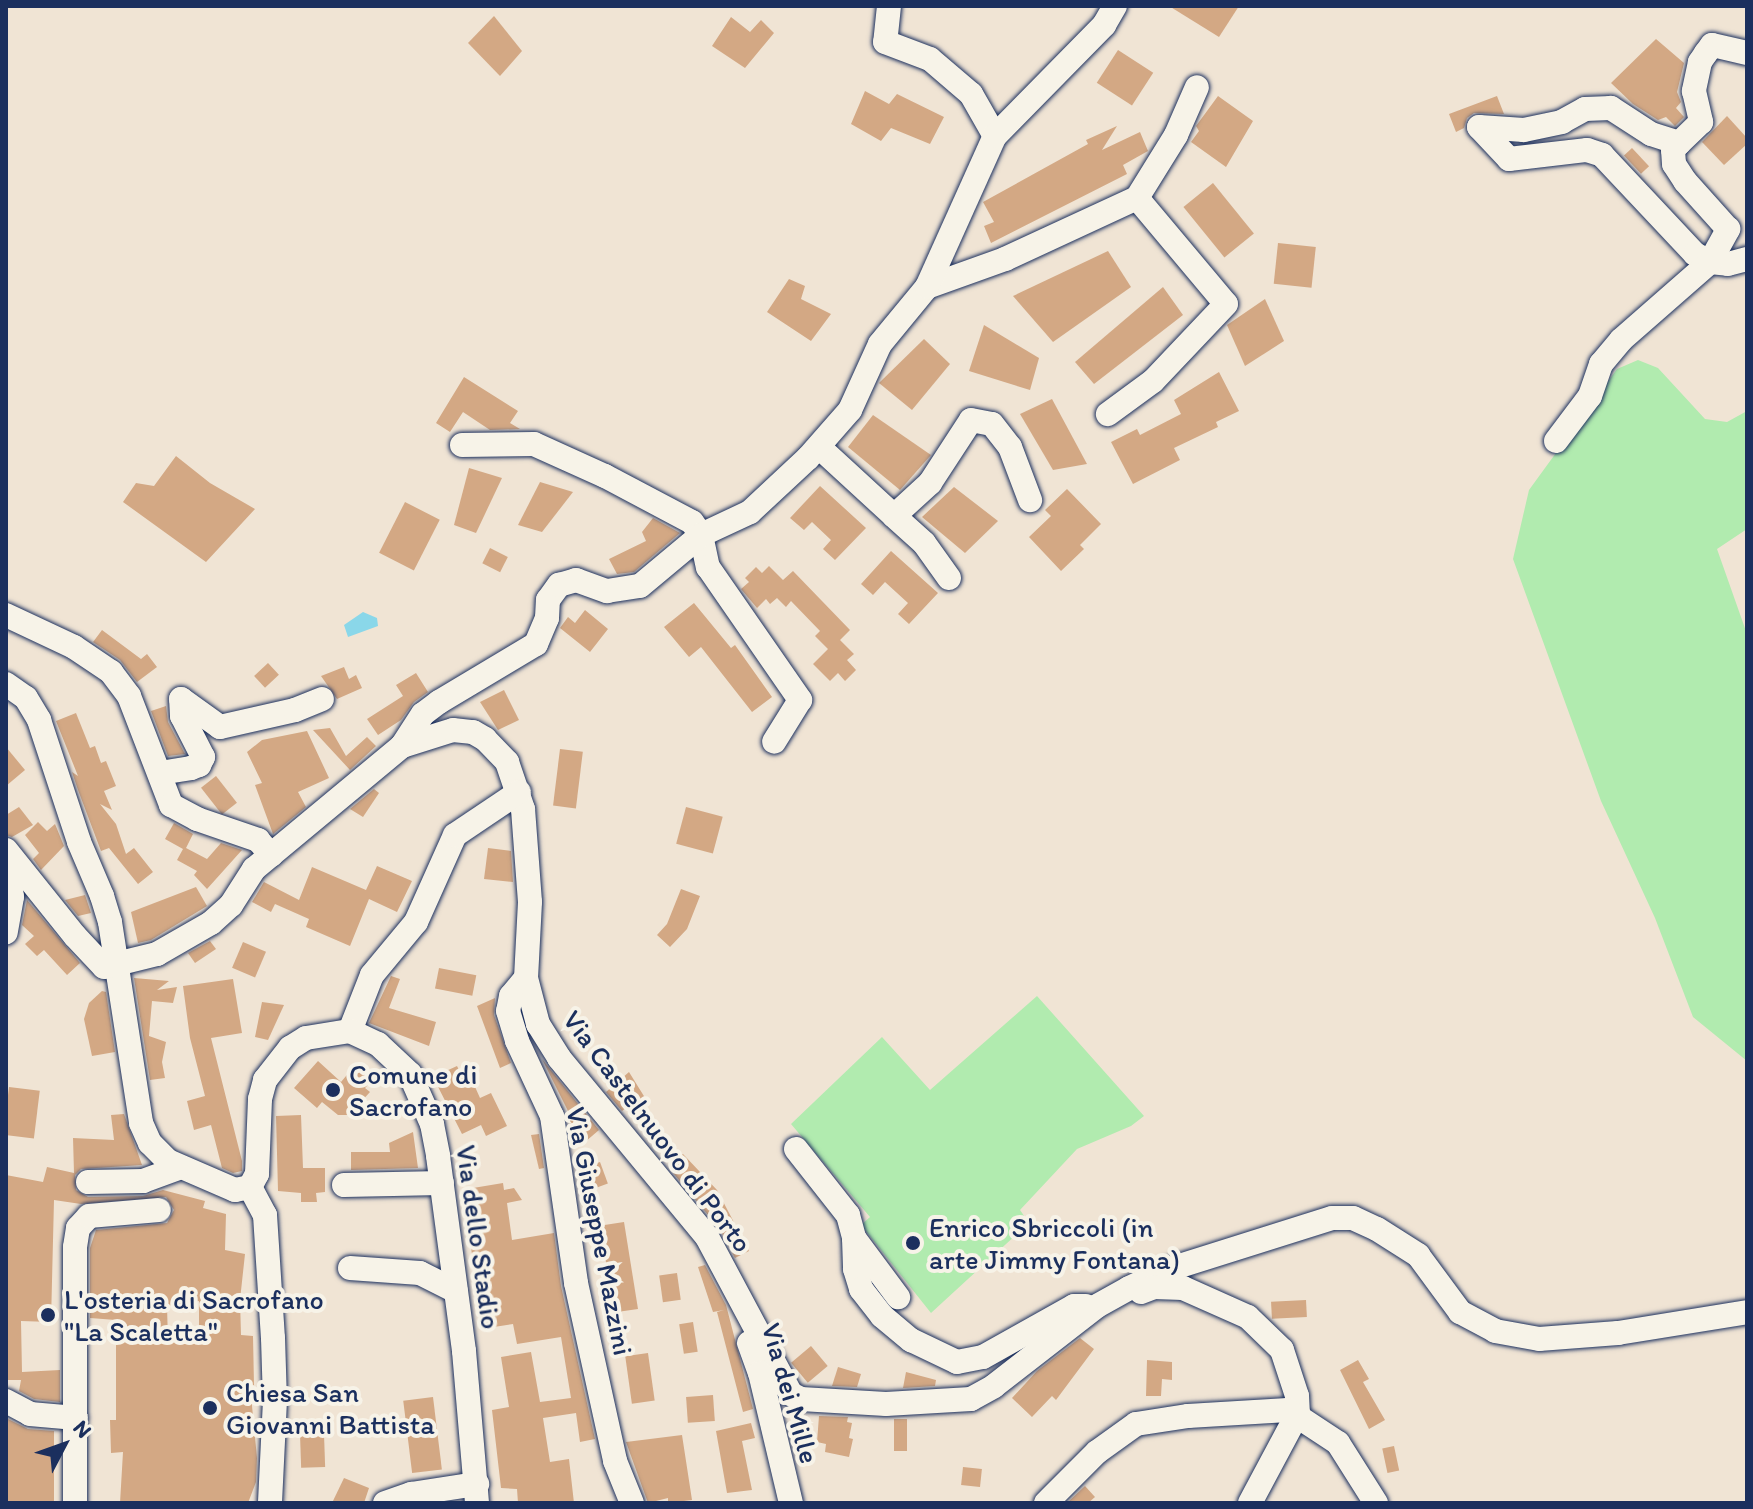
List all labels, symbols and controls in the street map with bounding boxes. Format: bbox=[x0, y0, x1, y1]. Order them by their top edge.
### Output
street label: Via Castelnuovo di Porto bbox=[556, 1004, 760, 1258]
place label: Comune di Sacrofano bbox=[349, 1057, 478, 1123]
marker: Comune di Sacrofano bbox=[324, 1081, 342, 1099]
street label: Via Giuseppe Mazzini bbox=[559, 1104, 641, 1358]
street label: Via dello Stadio bbox=[449, 1143, 509, 1331]
place label: Enrico Sbriccoli (in arte Jimmy Fontana) bbox=[929, 1210, 1179, 1276]
marker: Enrico Sbriccoli (in arte Jimmy Fontana) bbox=[904, 1234, 922, 1252]
place label: L'osteria di Sacrofano "La Scaletta" bbox=[64, 1282, 325, 1348]
marker: L'osteria di Sacrofano "La Scaletta" bbox=[39, 1306, 57, 1324]
street label: Via dei Mille bbox=[755, 1319, 827, 1467]
place label: Chiesa San Giovanni Battista bbox=[226, 1375, 436, 1441]
marker: Chiesa San Giovanni Battista bbox=[201, 1399, 219, 1417]
north arrow bbox=[24, 1405, 104, 1485]
text: N bbox=[67, 1414, 98, 1443]

